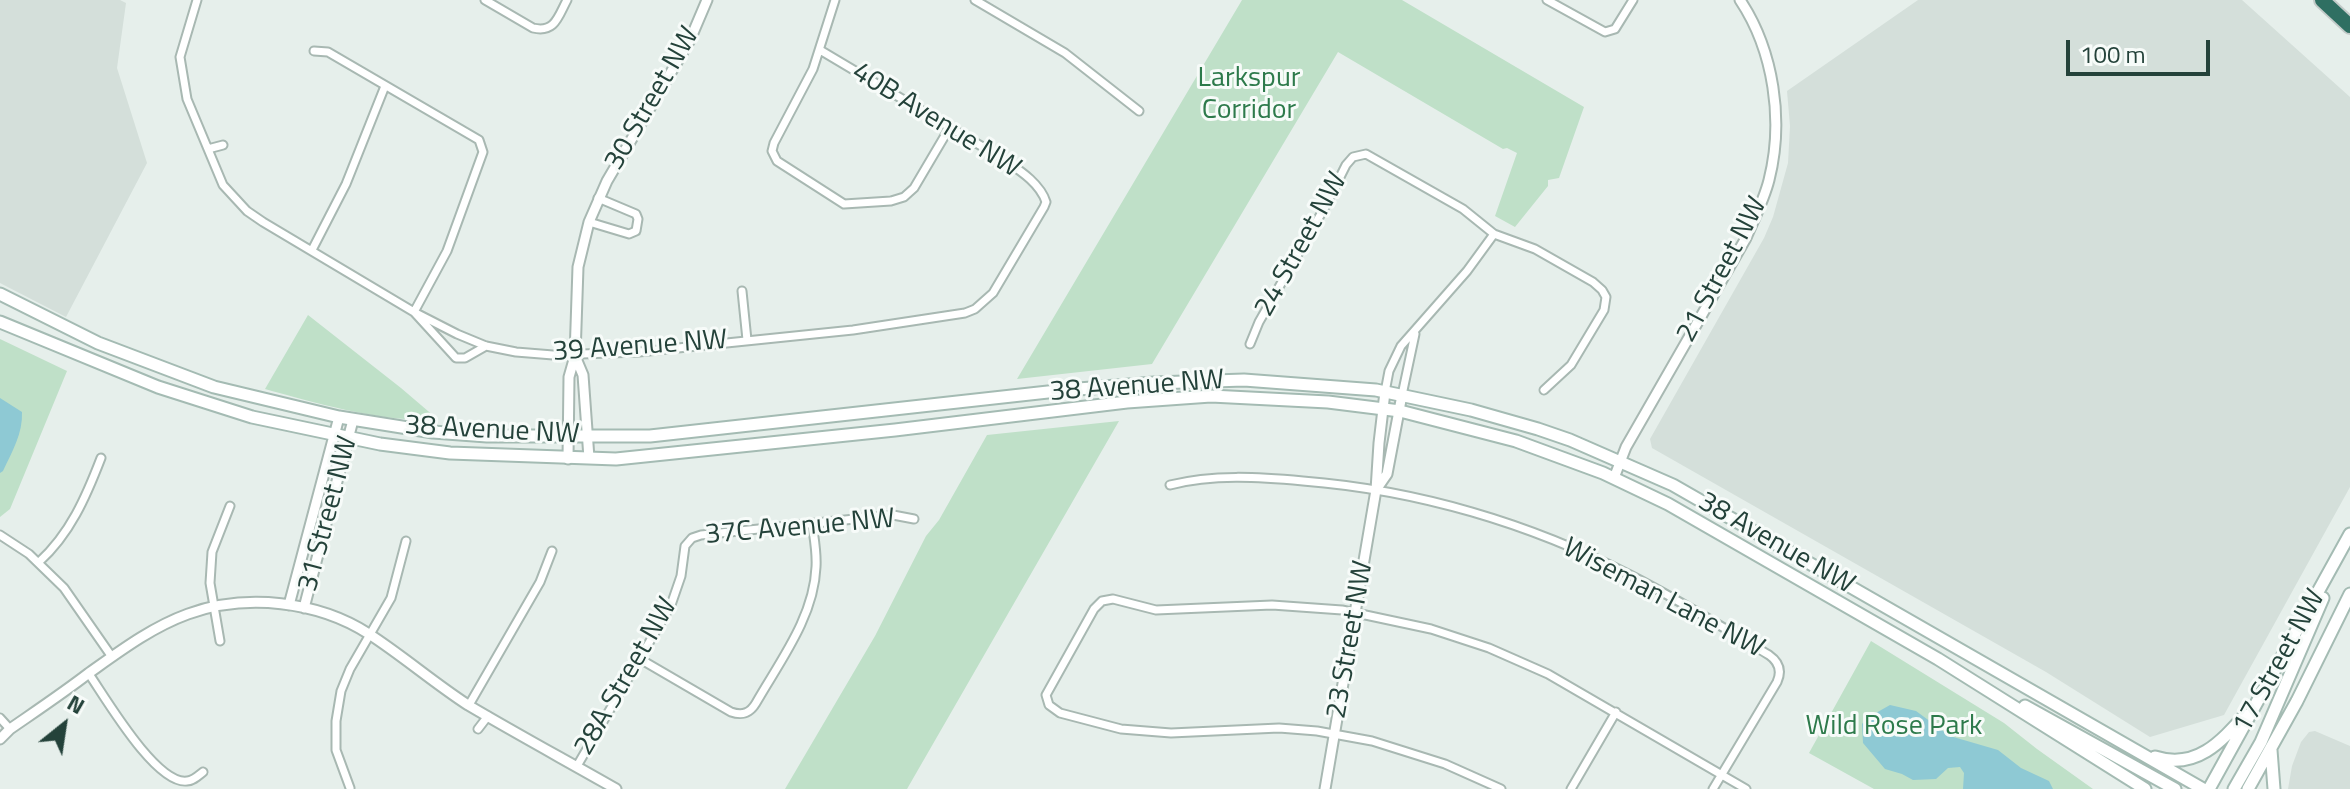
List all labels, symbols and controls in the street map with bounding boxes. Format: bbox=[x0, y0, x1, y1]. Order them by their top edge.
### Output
street label: 30 Street NW bbox=[599, 21, 707, 177]
scale bar bbox=[2070, 24, 2214, 74]
text: 100 m bbox=[2080, 36, 2146, 72]
street label: 40B Avenue NW bbox=[846, 56, 1026, 186]
park label: Larkspur Corridor bbox=[1198, 62, 1300, 128]
street label: 24 Street NW bbox=[1249, 167, 1355, 323]
street label: 21 Street NW bbox=[1671, 192, 1775, 348]
street label: 39 Avenue NW bbox=[552, 324, 728, 370]
street label: 38 Avenue NW bbox=[1049, 364, 1225, 410]
street label: 38 Avenue NW bbox=[404, 410, 580, 452]
street label: 31 Street NW bbox=[292, 433, 366, 595]
street label: 38 Avenue NW bbox=[1692, 486, 1860, 602]
street label: 37C Avenue NW bbox=[704, 503, 896, 553]
street label: Wiseman Lane NW bbox=[1557, 532, 1769, 666]
street label: 23 Street NW bbox=[1321, 558, 1381, 722]
street label: 17 Street NW bbox=[2227, 584, 2333, 740]
street label: 28A Street NW bbox=[568, 592, 686, 762]
north arrow bbox=[24, 685, 104, 765]
text: N bbox=[61, 686, 91, 723]
park label: Wild Rose Park bbox=[1805, 710, 1983, 744]

